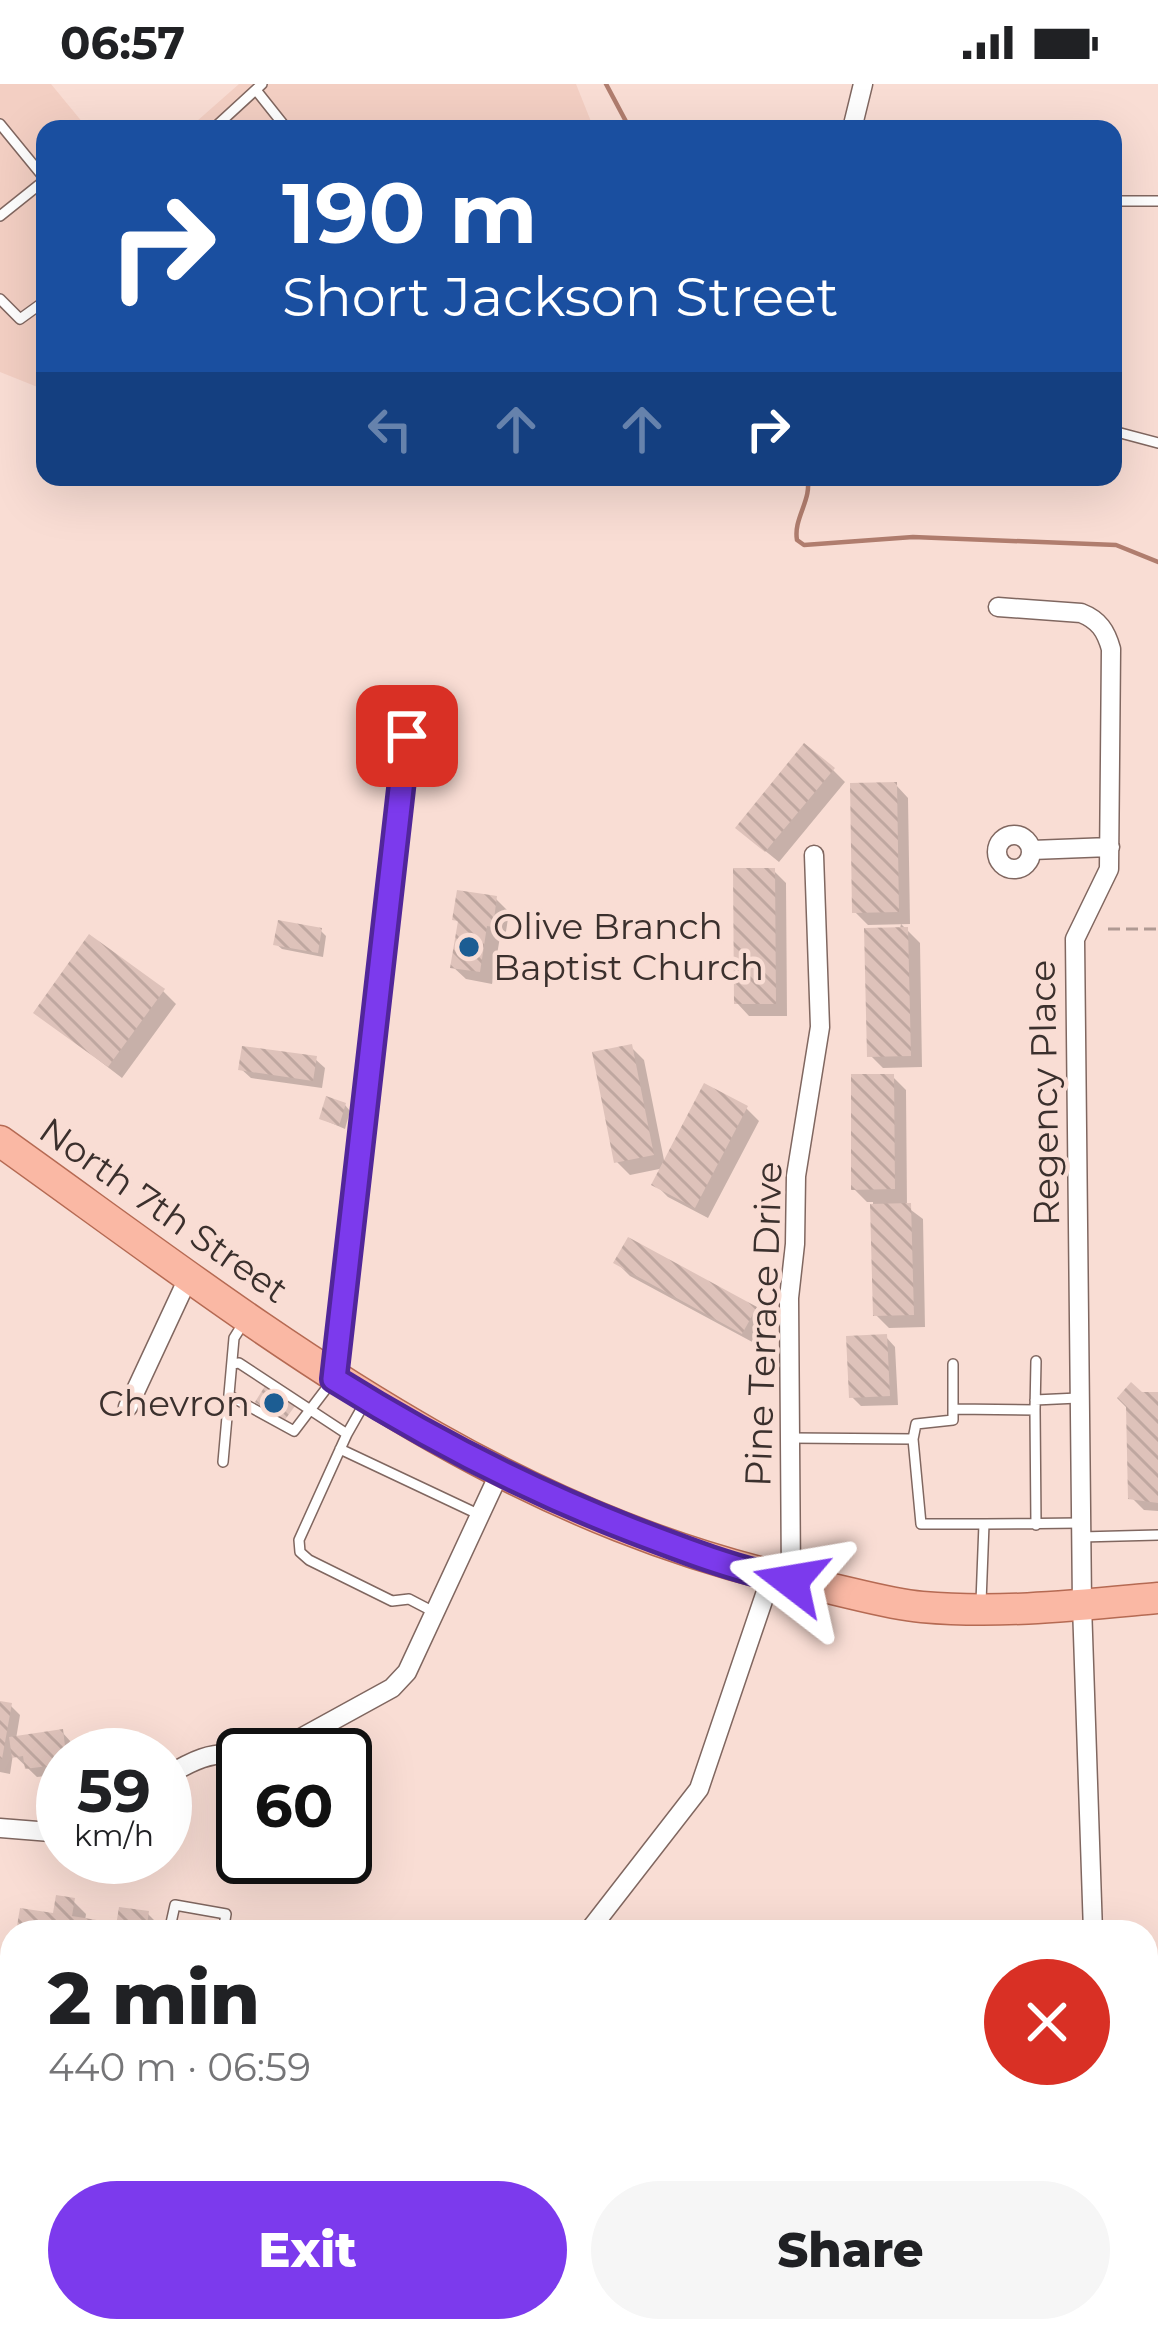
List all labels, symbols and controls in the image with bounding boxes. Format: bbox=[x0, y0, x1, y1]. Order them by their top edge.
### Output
text: 06:57 bbox=[60, 15, 185, 70]
text: 190 m bbox=[282, 162, 537, 264]
icon: right bbox=[84, 168, 240, 324]
text: Short Jackson Street bbox=[282, 264, 839, 330]
icon: left bbox=[357, 396, 423, 462]
icon: ahead bbox=[483, 396, 549, 462]
icon: ahead bbox=[609, 396, 675, 462]
icon: right bbox=[735, 396, 801, 462]
pin bbox=[356, 685, 458, 787]
icon: arrive bbox=[374, 703, 440, 769]
place label: Olive Branch Baptist Church bbox=[493, 904, 764, 989]
marker: Olive Branch Baptist Church bbox=[456, 934, 482, 960]
street label: Regency Place bbox=[1020, 960, 1068, 1226]
street label: North 7th Street bbox=[31, 1108, 297, 1312]
street label: Pine Terrace Drive bbox=[735, 1161, 791, 1487]
place label: Chevron bbox=[98, 1381, 250, 1425]
marker: Chevron bbox=[261, 1390, 287, 1416]
position arrow bbox=[728, 1518, 854, 1644]
speed limit sign: 60 bbox=[216, 1728, 372, 1884]
text: 59 bbox=[77, 1754, 151, 1827]
text: km/h bbox=[74, 1817, 154, 1854]
text: 2 min bbox=[48, 1954, 260, 2042]
button: close bbox=[984, 1959, 1110, 2085]
text: 440 m · 06:59 bbox=[48, 2043, 311, 2091]
button: Exit bbox=[48, 2181, 567, 2319]
button: Share bbox=[591, 2181, 1110, 2319]

